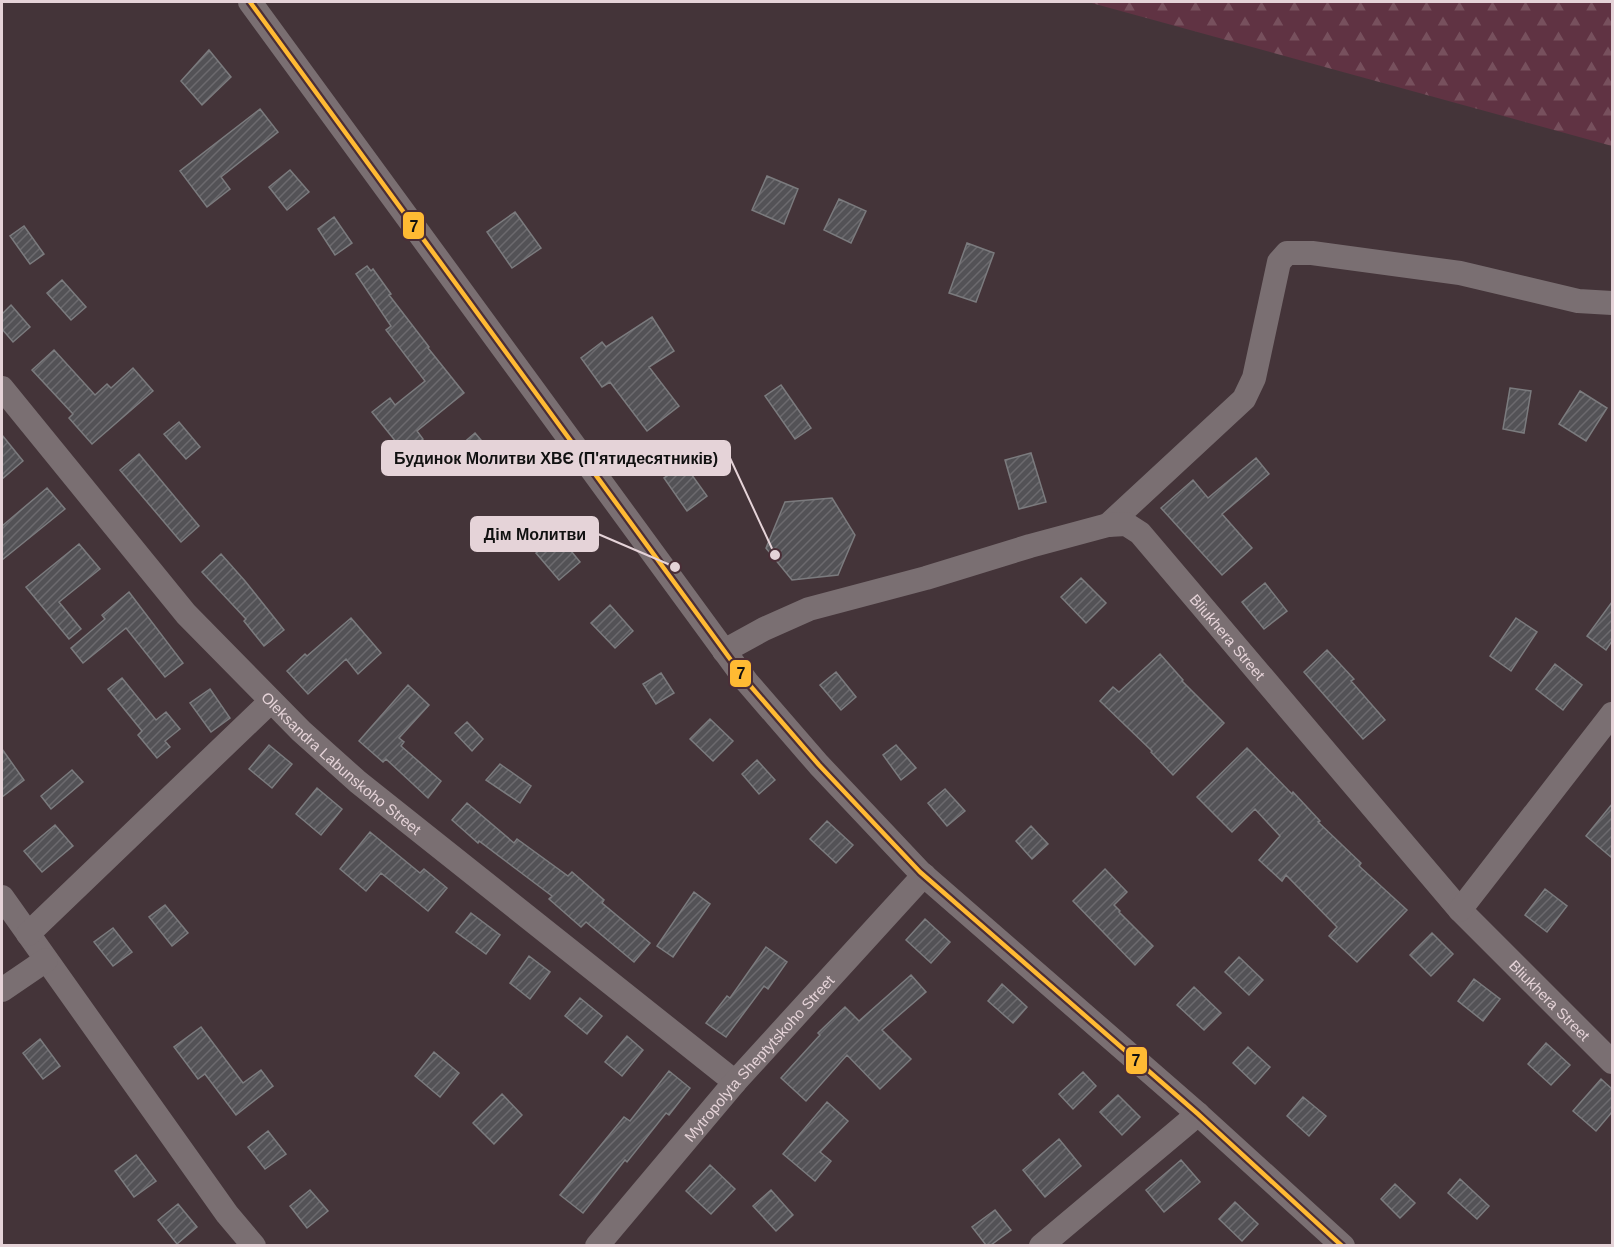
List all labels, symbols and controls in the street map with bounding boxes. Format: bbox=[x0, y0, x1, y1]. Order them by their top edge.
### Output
line badge: 7 bbox=[402, 211, 425, 240]
text: 7 bbox=[410, 218, 419, 235]
callout: Будинок Молитви ХВЄ (П'ятидесятників) bbox=[382, 441, 730, 475]
text: Будинок Молитви ХВЄ (П'ятидесятників) bbox=[394, 450, 718, 467]
callout: Дім Молитви bbox=[471, 517, 598, 551]
text: Дім Молитви bbox=[484, 526, 586, 543]
street label: Bliukhera Street bbox=[1187, 590, 1269, 683]
line badge: 7 bbox=[729, 659, 752, 688]
text: 7 bbox=[737, 665, 746, 682]
street label: Oleksandra Labunskoho Street bbox=[259, 688, 425, 838]
street label: Bliukhera Street bbox=[1506, 956, 1594, 1044]
street label: Mytropolyta Sheptytskoho Street bbox=[680, 971, 838, 1145]
line badge: 7 bbox=[1125, 1046, 1148, 1075]
text: 7 bbox=[1132, 1052, 1141, 1069]

